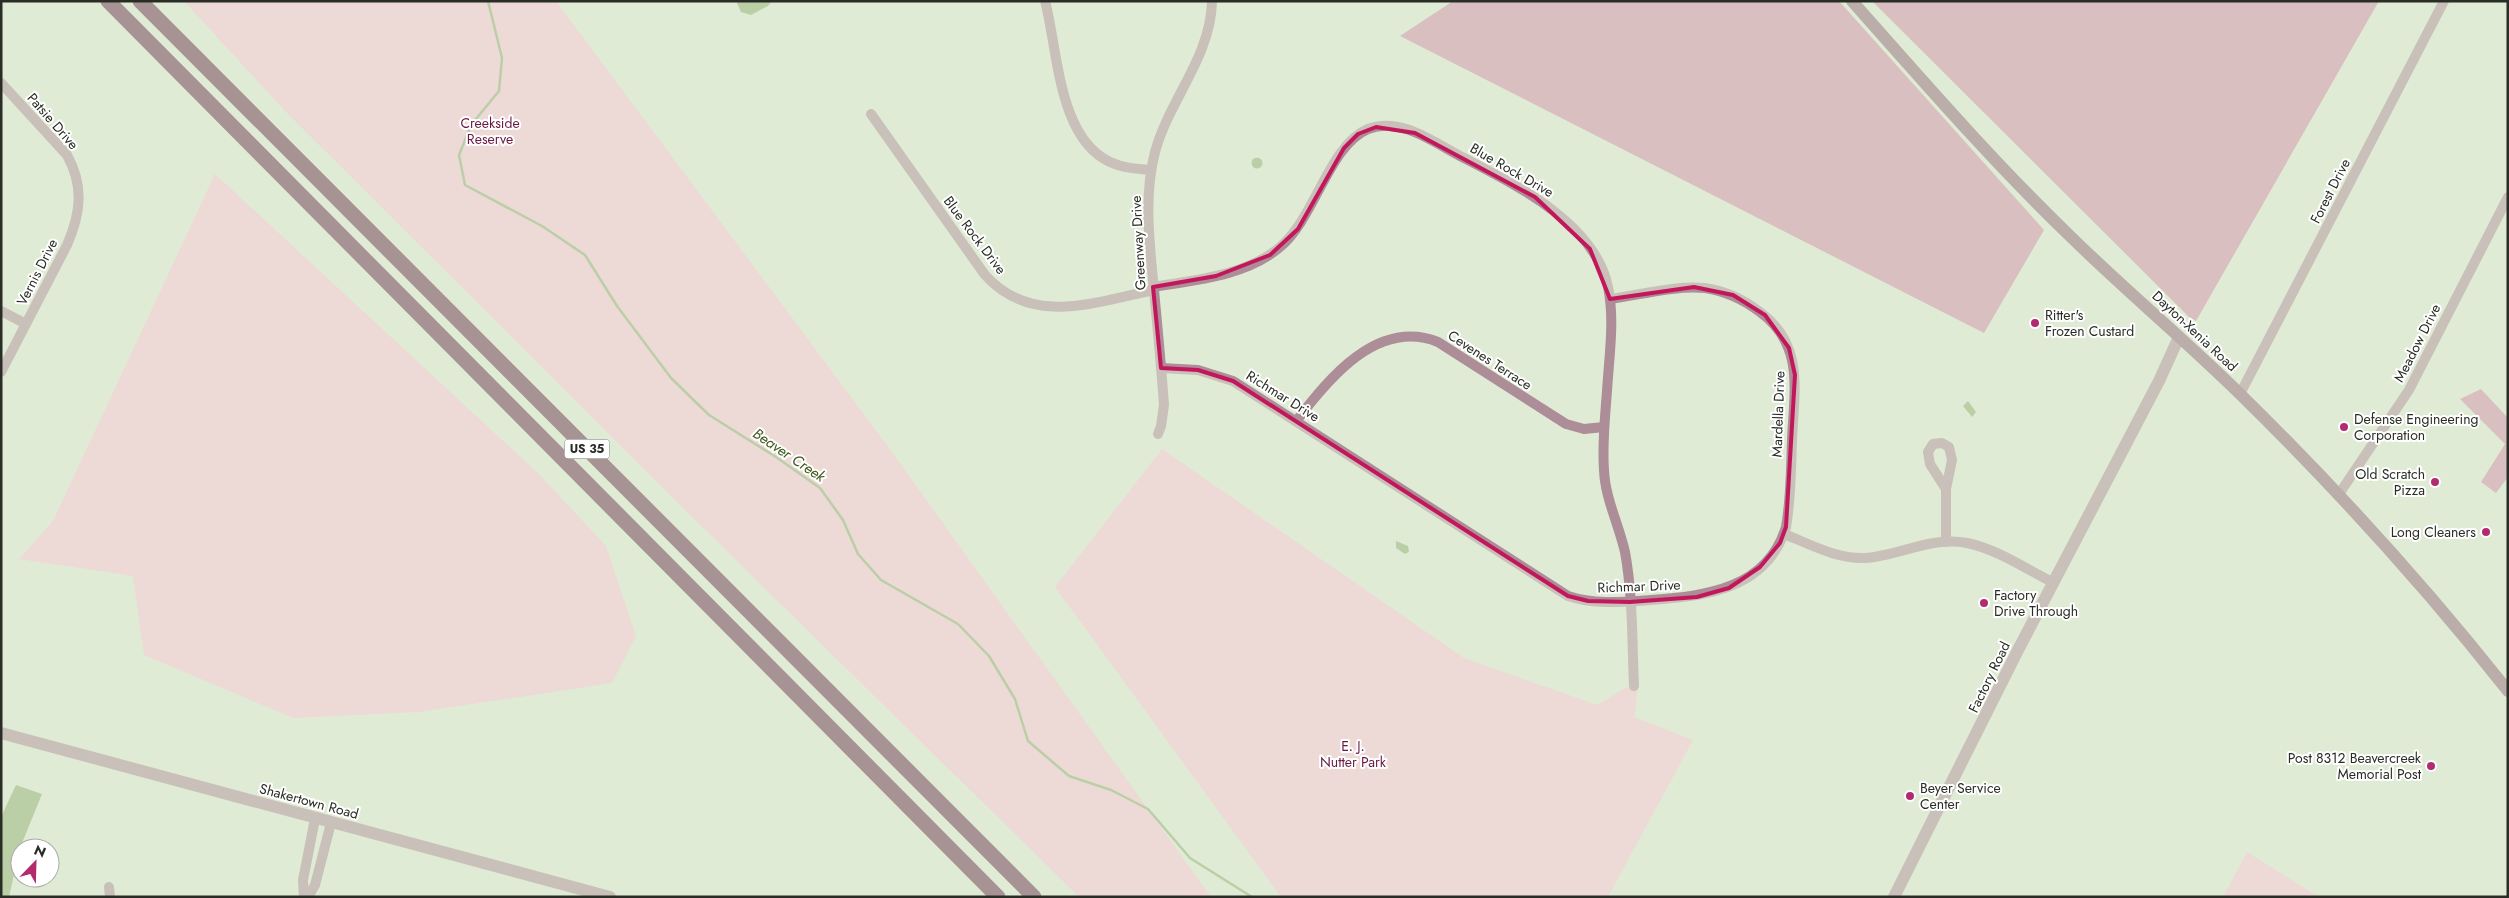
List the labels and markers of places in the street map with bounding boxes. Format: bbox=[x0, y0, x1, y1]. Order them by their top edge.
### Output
place label: Ritter's Frozen Custard bbox=[2045, 305, 2134, 341]
marker: Ritter's Frozen Custard bbox=[2029, 317, 2041, 329]
place label: Defense Engineering Corporation bbox=[2354, 409, 2479, 445]
marker: Defense Engineering Corporation bbox=[2338, 421, 2350, 433]
place label: Old Scratch Pizza bbox=[2355, 464, 2425, 500]
marker: Old Scratch Pizza bbox=[2429, 476, 2441, 488]
place label: Long Cleaners bbox=[2391, 522, 2476, 542]
marker: Long Cleaners bbox=[2480, 526, 2492, 538]
place label: Factory Drive Through bbox=[1994, 585, 2078, 621]
marker: Factory Drive Through bbox=[1978, 597, 1990, 609]
place label: Post 8312 Beavercreek Memorial Post bbox=[2288, 748, 2422, 784]
marker: Post 8312 Beavercreek Memorial Post bbox=[2425, 760, 2437, 772]
place label: Beyer Service Center bbox=[1920, 778, 2001, 814]
marker: Beyer Service Center bbox=[1904, 790, 1916, 802]

